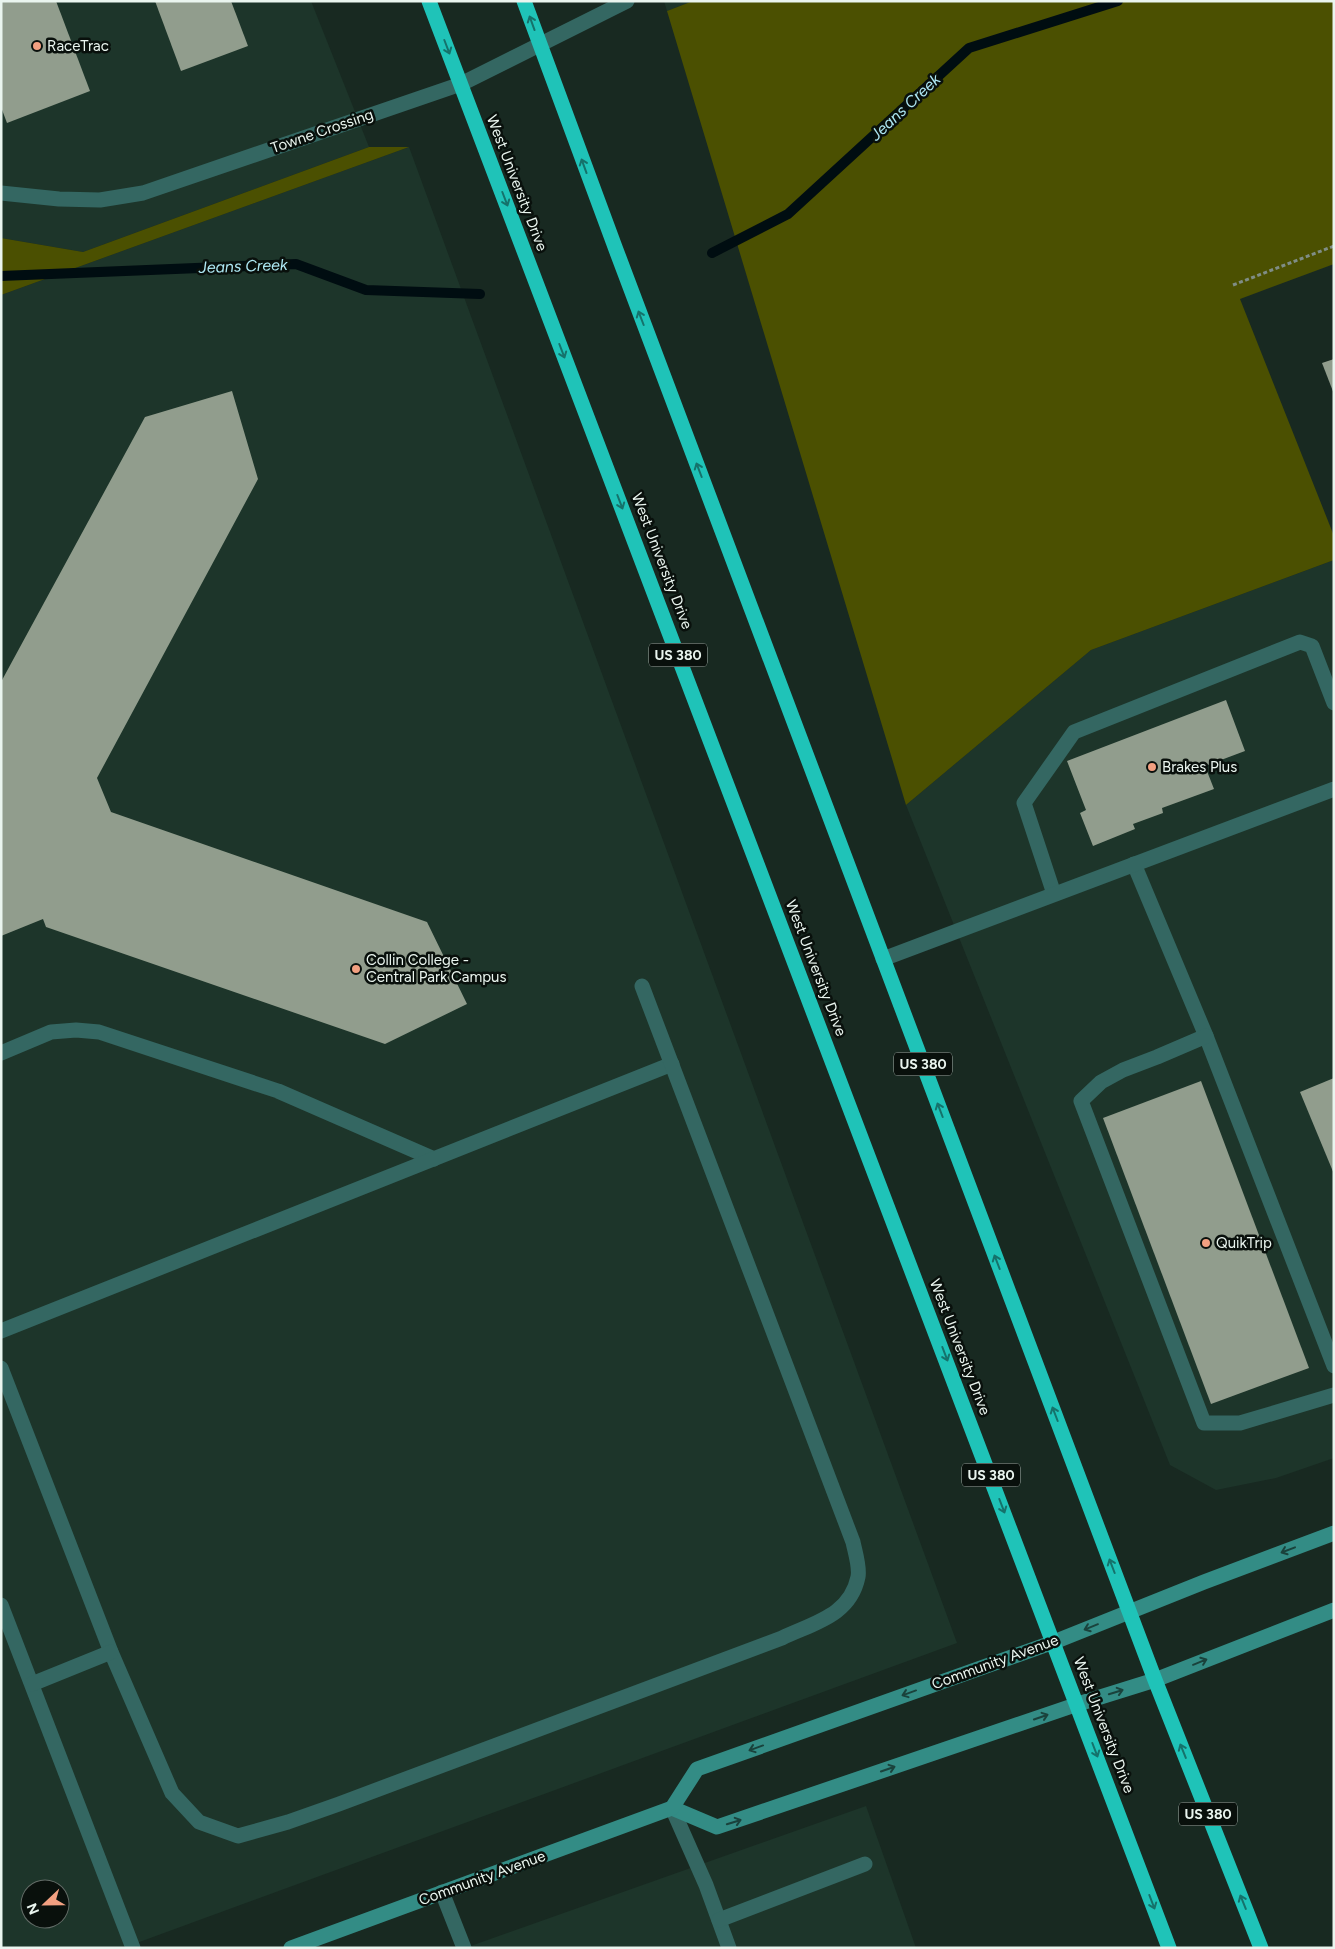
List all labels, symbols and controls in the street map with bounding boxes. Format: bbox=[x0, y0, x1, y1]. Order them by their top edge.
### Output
one-way arrow bbox=[527, 16, 536, 32]
place label: RaceTrac bbox=[47, 37, 109, 55]
one-way arrow bbox=[443, 39, 452, 54]
marker: RaceTrac bbox=[31, 40, 43, 52]
water label: Jeans Creek bbox=[865, 69, 945, 145]
street label: Towne Crossing bbox=[268, 105, 376, 157]
street label: West University Drive bbox=[483, 113, 551, 253]
one-way arrow bbox=[579, 159, 588, 174]
one-way arrow bbox=[501, 190, 510, 206]
water label: Jeans Creek bbox=[197, 255, 289, 277]
one-way arrow bbox=[636, 311, 645, 326]
one-way arrow bbox=[559, 343, 568, 358]
one-way arrow bbox=[694, 463, 703, 478]
street label: West University Drive bbox=[628, 491, 696, 631]
one-way arrow bbox=[616, 494, 625, 510]
road number: US 380 bbox=[649, 644, 707, 666]
place label: Brakes Plus bbox=[1162, 758, 1237, 776]
marker: Brakes Plus bbox=[1146, 761, 1158, 773]
street label: West University Drive bbox=[782, 898, 850, 1038]
place label: Collin College - Central Park Campus bbox=[366, 951, 506, 986]
marker: Collin College - Central Park Campus bbox=[350, 963, 362, 975]
road number: US 380 bbox=[894, 1052, 952, 1076]
one-way arrow bbox=[935, 1102, 944, 1118]
place label: QuikTrip bbox=[1216, 1234, 1272, 1252]
marker: QuikTrip bbox=[1200, 1237, 1212, 1249]
one-way arrow bbox=[992, 1255, 1001, 1270]
street label: West University Drive bbox=[926, 1277, 994, 1417]
one-way arrow bbox=[941, 1346, 950, 1361]
one-way arrow bbox=[1049, 1407, 1059, 1422]
road number: US 380 bbox=[962, 1464, 1020, 1486]
one-way arrow bbox=[998, 1498, 1007, 1513]
one-way arrow bbox=[1281, 1546, 1296, 1555]
one-way arrow bbox=[1107, 1559, 1116, 1574]
one-way arrow bbox=[1084, 1623, 1099, 1632]
street label: Community Avenue bbox=[929, 1631, 1061, 1693]
street label: West University Drive bbox=[1070, 1655, 1138, 1795]
one-way arrow bbox=[1193, 1657, 1208, 1666]
one-way arrow bbox=[1108, 1687, 1124, 1697]
one-way arrow bbox=[902, 1689, 917, 1698]
one-way arrow bbox=[1033, 1711, 1049, 1721]
one-way arrow bbox=[1091, 1742, 1100, 1757]
one-way arrow bbox=[749, 1744, 764, 1753]
one-way arrow bbox=[1178, 1744, 1187, 1759]
one-way arrow bbox=[880, 1764, 896, 1774]
road number: US 380 bbox=[1179, 1802, 1237, 1826]
one-way arrow bbox=[726, 1816, 742, 1826]
street label: Community Avenue bbox=[416, 1847, 548, 1909]
north arrow bbox=[20, 1879, 70, 1929]
one-way arrow bbox=[1148, 1894, 1157, 1909]
one-way arrow bbox=[1238, 1895, 1247, 1911]
text: N bbox=[24, 1900, 43, 1917]

